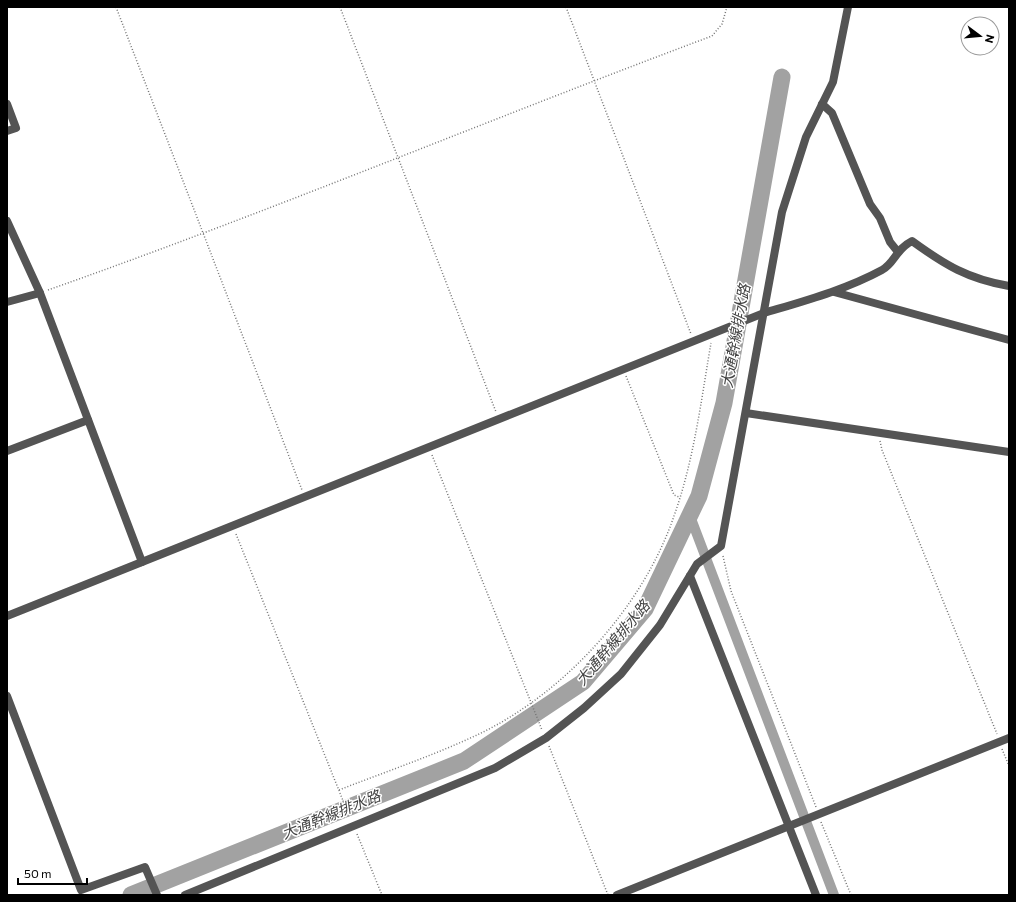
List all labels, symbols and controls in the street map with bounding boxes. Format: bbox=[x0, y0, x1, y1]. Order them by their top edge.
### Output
north arrow bbox=[960, 16, 1000, 56]
text: N bbox=[983, 33, 997, 45]
water label: 大通幹線排水路 bbox=[717, 281, 753, 389]
water label: 大通幹線排水路 bbox=[572, 595, 654, 688]
water label: 大通幹線排水路 bbox=[279, 785, 385, 842]
scale bar bbox=[18, 860, 87, 886]
text: 50 m bbox=[24, 866, 52, 880]

